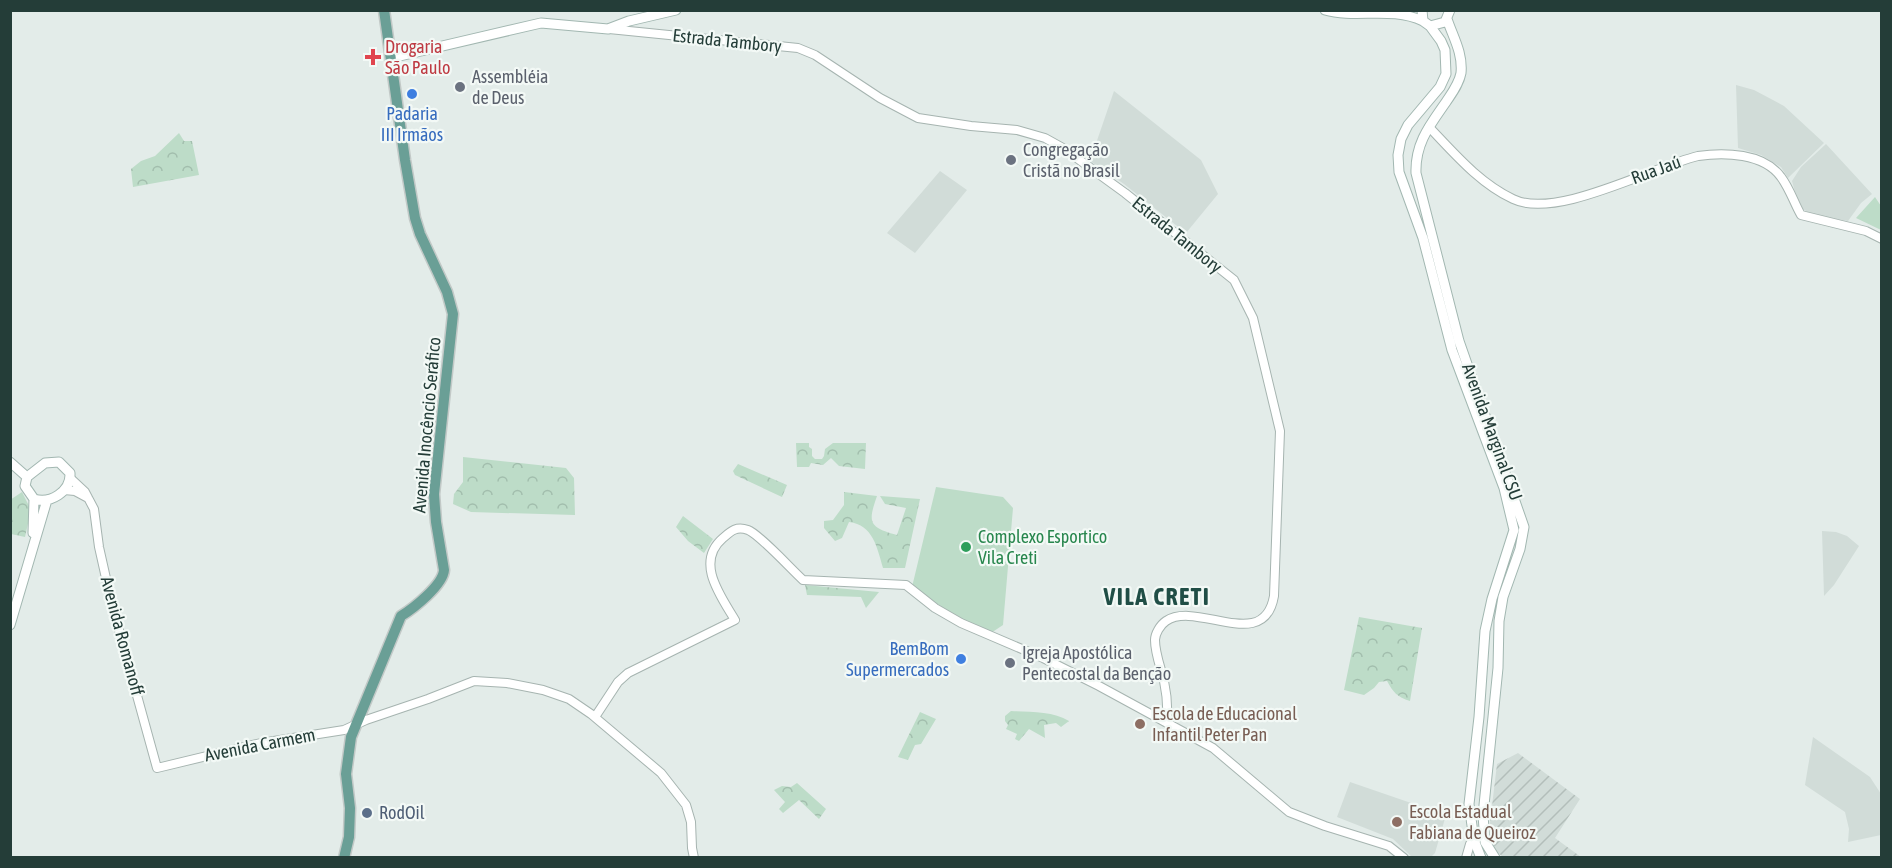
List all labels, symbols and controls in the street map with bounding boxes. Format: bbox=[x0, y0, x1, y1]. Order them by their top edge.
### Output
street label: Estrada Tambory bbox=[671, 24, 783, 57]
place label: Drogaria São Paulo bbox=[385, 36, 450, 78]
marker: Drogaria São Paulo bbox=[366, 50, 380, 64]
place label: Assembléia de Deus bbox=[472, 66, 548, 108]
marker: Assembléia de Deus bbox=[453, 80, 467, 94]
marker: Padaria III Irmãos bbox=[405, 87, 419, 101]
place label: Padaria III Irmãos bbox=[381, 103, 443, 145]
place label: Congregação Cristã no Brasil bbox=[1023, 139, 1120, 181]
street label: Rua Jaú bbox=[1628, 151, 1684, 188]
marker: Congregação Cristã no Brasil bbox=[1004, 153, 1018, 167]
street label: Estrada Tambory bbox=[1128, 192, 1227, 277]
street label: Avenida Inocêncio Seráfico bbox=[408, 336, 445, 514]
street label: Avenida Marginal CSU bbox=[1458, 360, 1527, 503]
place label: Complexo Esportico Vila Creti bbox=[978, 526, 1107, 568]
marker: Complexo Esportico Vila Creti bbox=[959, 540, 973, 554]
street label: Avenida Romanoff bbox=[97, 574, 149, 698]
district label: VILA CRETI bbox=[1103, 583, 1210, 610]
place label: BemBom Supermercados bbox=[846, 638, 949, 680]
place label: Igreja Apostólica Pentecostal da Benção bbox=[1022, 642, 1171, 684]
marker: BemBom Supermercados bbox=[954, 652, 968, 666]
marker: Igreja Apostólica Pentecostal da Benção bbox=[1003, 656, 1017, 670]
place label: Escola de Educacional Infantil Peter Pan bbox=[1152, 703, 1297, 745]
marker: Escola de Educacional Infantil Peter Pan bbox=[1133, 717, 1147, 731]
street label: Avenida Carmem bbox=[203, 723, 317, 766]
place label: Escola Estadual Fabiana de Queiroz bbox=[1409, 801, 1536, 843]
place label: RodOil bbox=[379, 802, 425, 823]
marker: RodOil bbox=[360, 806, 374, 820]
marker: Escola Estadual Fabiana de Queiroz bbox=[1390, 815, 1404, 829]

